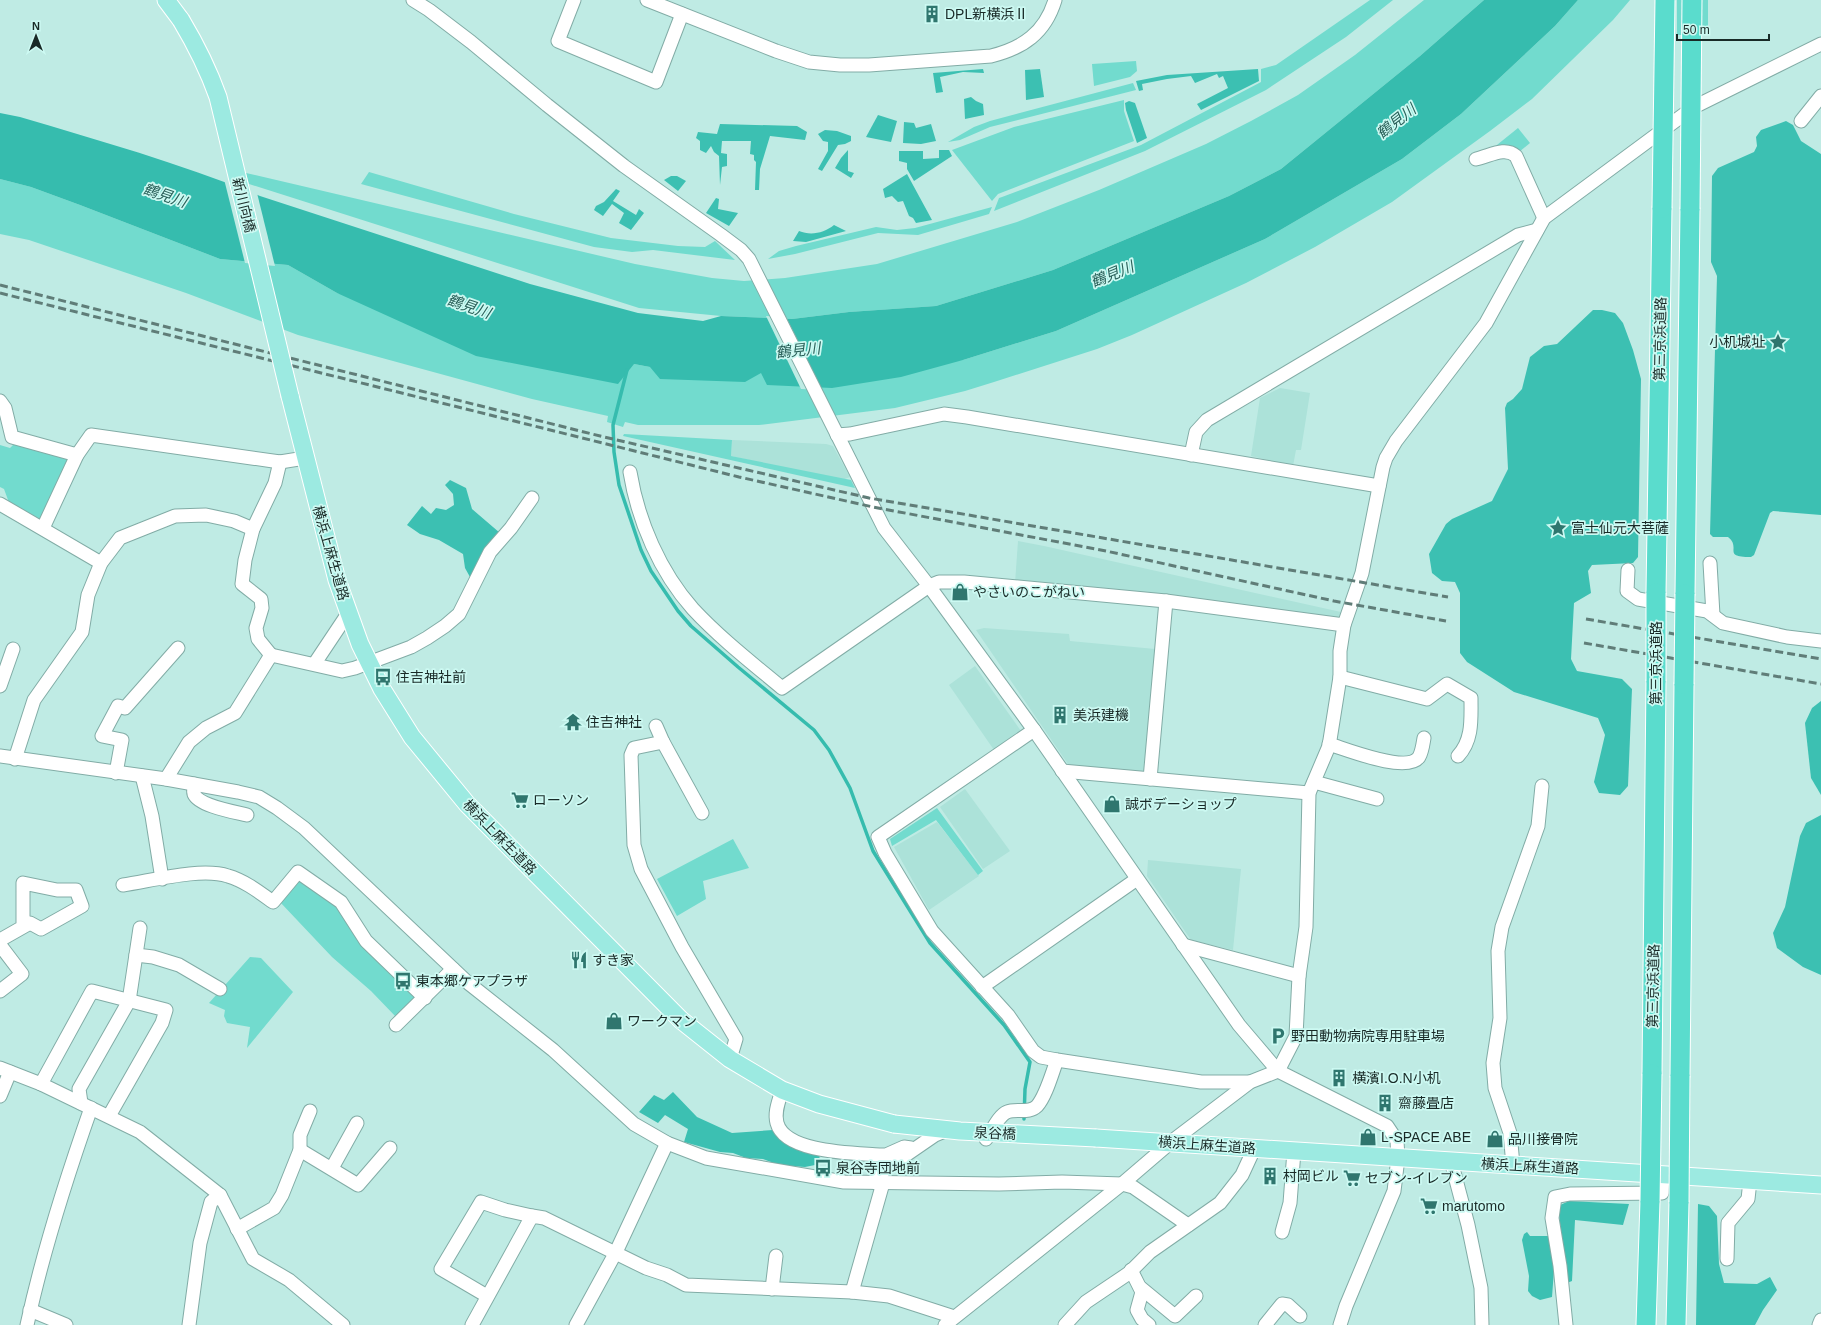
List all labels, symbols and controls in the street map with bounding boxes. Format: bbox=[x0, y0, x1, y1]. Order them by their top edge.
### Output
building icon: DPL新横浜Ⅱ bbox=[922, 4, 942, 24]
place label: DPL新横浜Ⅱ bbox=[945, 6, 1028, 22]
north arrow bbox=[16, 16, 56, 56]
scale bar bbox=[1677, 16, 1769, 42]
text: N bbox=[32, 20, 40, 32]
text: 50 m bbox=[1683, 23, 1710, 37]
water label: 鶴見川 bbox=[1373, 99, 1421, 142]
street label: 新川向橋 bbox=[229, 176, 259, 234]
water label: 鶴見川 bbox=[141, 180, 191, 211]
water label: 鶴見川 bbox=[1088, 257, 1138, 290]
water label: 鶴見川 bbox=[445, 291, 495, 322]
street label: 第三京浜道路 bbox=[1651, 297, 1669, 381]
place icon: 小机城址 bbox=[1768, 332, 1788, 352]
place label: 小机城址 bbox=[1709, 334, 1765, 350]
water label: 鶴見川 bbox=[775, 339, 823, 361]
street label: 横浜上麻生道路 bbox=[310, 504, 352, 602]
place icon: 富士仙元大菩薩 bbox=[1548, 518, 1568, 538]
place label: 富士仙元大菩薩 bbox=[1571, 520, 1669, 536]
shop icon: やさいのこがねい bbox=[950, 582, 970, 602]
place label: やさいのこがねい bbox=[973, 584, 1085, 600]
street label: 第三京浜道路 bbox=[1648, 621, 1664, 705]
bus stop icon: 住吉神社前 bbox=[373, 667, 393, 687]
place label: 住吉神社前 bbox=[396, 669, 466, 685]
building icon: 美浜建機 bbox=[1050, 705, 1070, 725]
place label: 美浜建機 bbox=[1073, 707, 1129, 723]
temple icon: 住吉神社 bbox=[563, 712, 583, 732]
place label: 住吉神社 bbox=[586, 714, 642, 730]
supermarket icon: ローソン bbox=[510, 790, 530, 810]
place label: ローソン bbox=[533, 792, 589, 808]
shop icon: 誠ボデーショップ bbox=[1102, 794, 1122, 814]
street label: 横浜上麻生道路 bbox=[460, 796, 540, 878]
place label: 誠ボデーショップ bbox=[1125, 796, 1237, 812]
street label: 第三京浜道路 bbox=[1644, 944, 1662, 1028]
restaurant icon: すき家 bbox=[569, 950, 589, 970]
place label: すき家 bbox=[592, 952, 634, 968]
bus stop icon: 東本郷ケアプラザ bbox=[393, 971, 413, 991]
place label: 東本郷ケアプラザ bbox=[416, 973, 528, 989]
shop icon: ワークマン bbox=[604, 1011, 624, 1031]
place label: ワークマン bbox=[627, 1013, 697, 1029]
parking icon: 野田動物病院専用駐車場 bbox=[1268, 1026, 1288, 1046]
place label: 野田動物病院専用駐車場 bbox=[1291, 1028, 1445, 1044]
building icon: 横濱I.O.N小机 bbox=[1329, 1068, 1349, 1088]
place label: 横濱I.O.N小机 bbox=[1352, 1070, 1441, 1086]
building icon: 齋藤畳店 bbox=[1375, 1093, 1395, 1113]
place label: 齋藤畳店 bbox=[1398, 1095, 1454, 1111]
street label: 泉谷橋 bbox=[974, 1124, 1016, 1142]
shop icon: L-SPACE ABE bbox=[1358, 1127, 1378, 1147]
place label: L-SPACE ABE bbox=[1381, 1129, 1471, 1145]
shop icon: 品川接骨院 bbox=[1485, 1129, 1505, 1149]
place label: 品川接骨院 bbox=[1508, 1131, 1578, 1147]
street label: 横浜上麻生道路 bbox=[1158, 1134, 1256, 1156]
street label: 横浜上麻生道路 bbox=[1481, 1155, 1579, 1177]
bus stop icon: 泉谷寺団地前 bbox=[813, 1158, 833, 1178]
place label: 泉谷寺団地前 bbox=[836, 1160, 920, 1176]
building icon: 村岡ビル bbox=[1260, 1166, 1280, 1186]
place label: 村岡ビル bbox=[1283, 1168, 1339, 1184]
supermarket icon: セブン-イレブン bbox=[1342, 1168, 1362, 1188]
place label: セブン-イレブン bbox=[1365, 1170, 1468, 1186]
supermarket icon: marutomo bbox=[1419, 1196, 1439, 1216]
place label: marutomo bbox=[1442, 1198, 1505, 1214]

